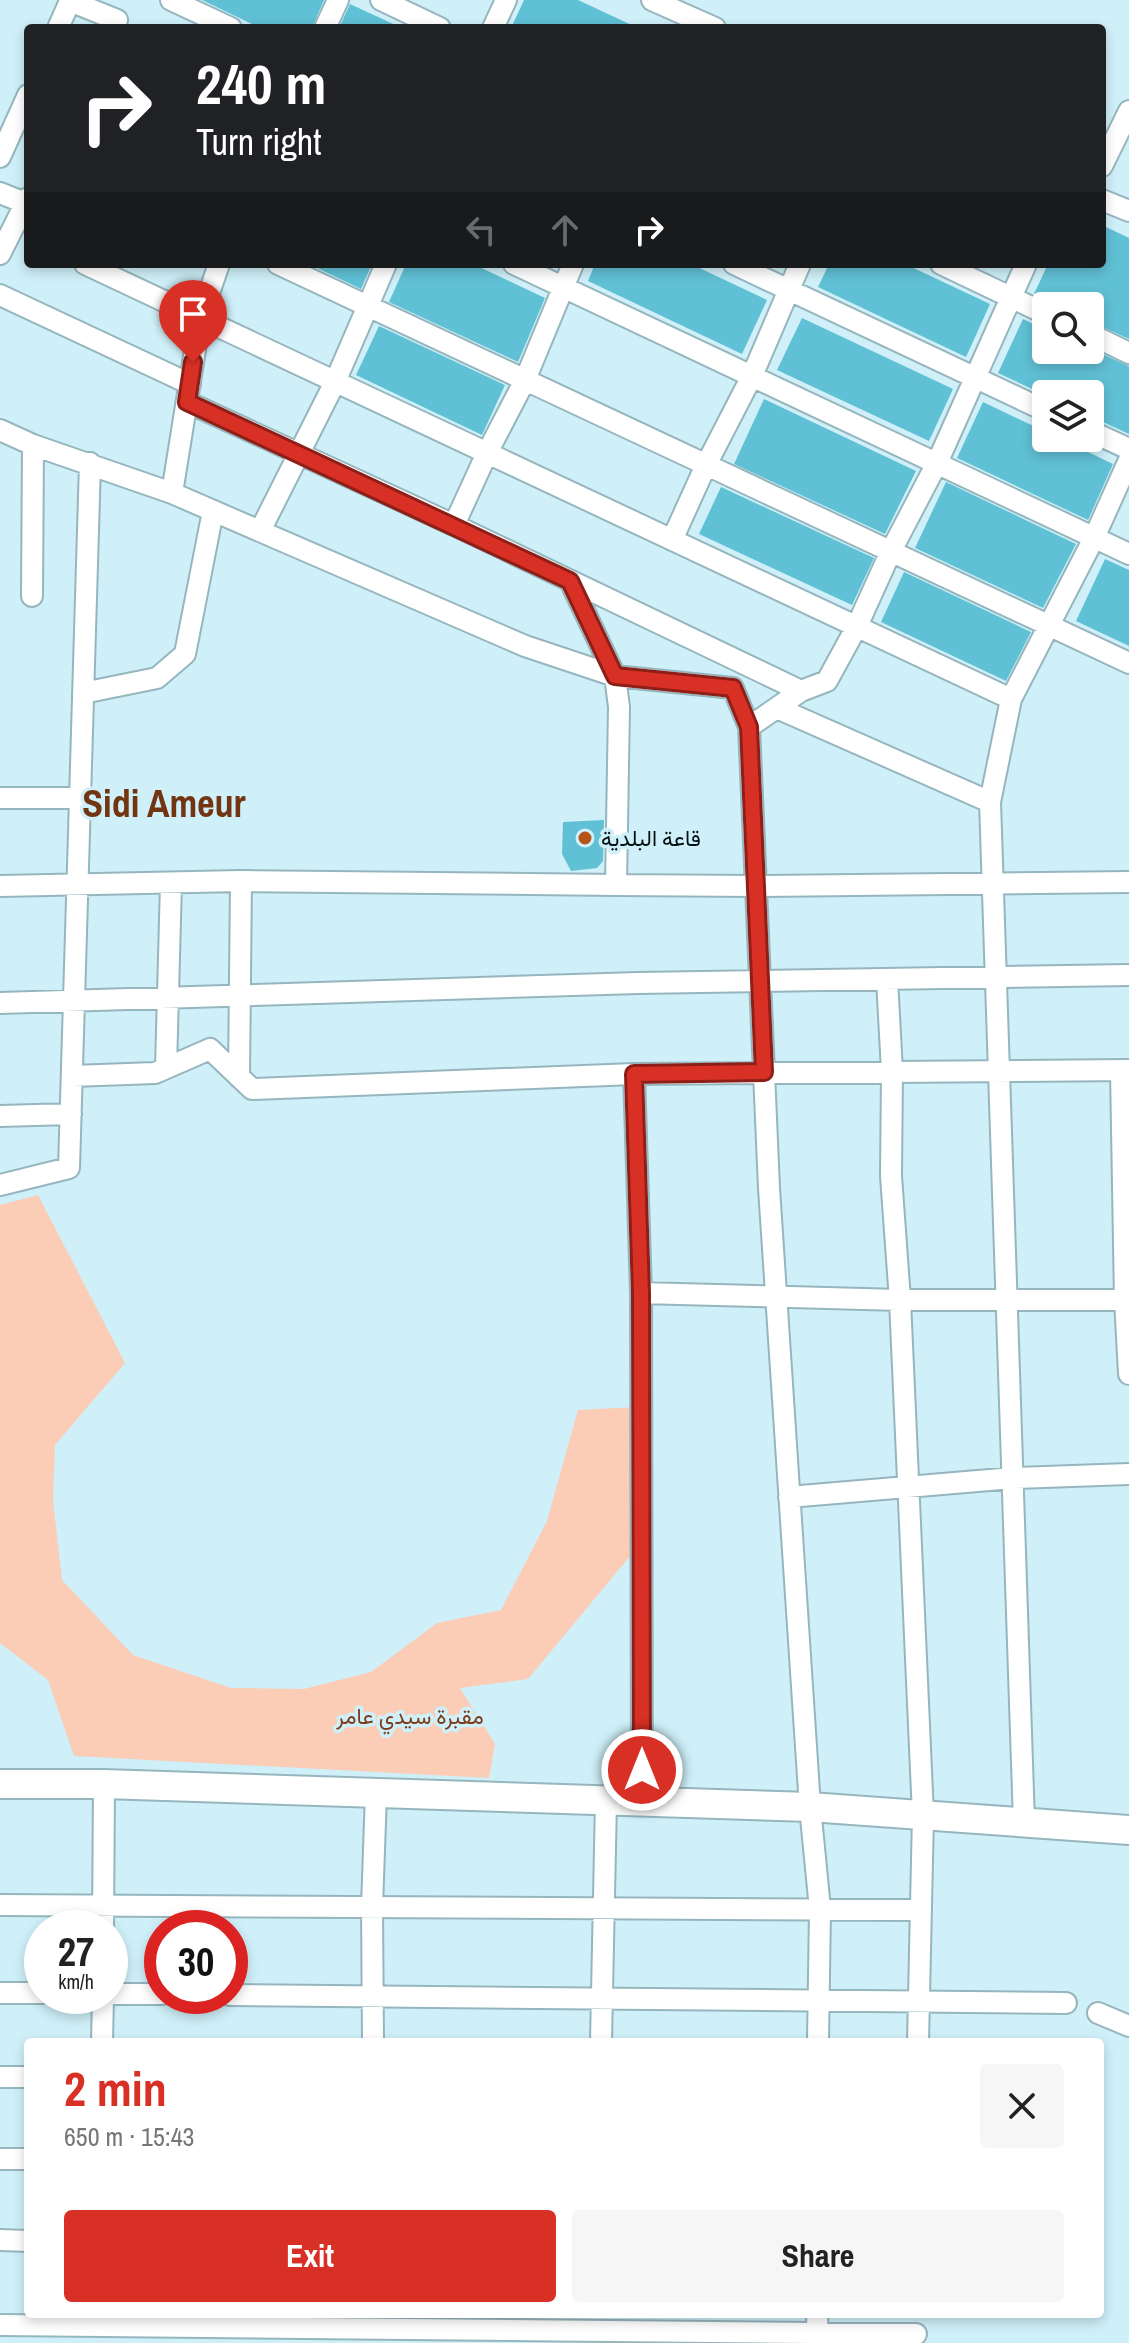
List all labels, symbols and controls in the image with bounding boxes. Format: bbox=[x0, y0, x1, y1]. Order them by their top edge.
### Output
text: 240 m bbox=[196, 46, 326, 121]
icon: right bbox=[64, 56, 168, 160]
text: Turn right bbox=[196, 118, 321, 166]
icon: left bbox=[459, 208, 503, 252]
icon: ahead bbox=[543, 208, 587, 252]
icon: right bbox=[627, 208, 671, 252]
pin bbox=[159, 280, 227, 362]
icon: arrive bbox=[171, 292, 215, 336]
map controls bbox=[1032, 292, 1104, 452]
button: search bbox=[1032, 292, 1104, 364]
button: layers bbox=[1032, 380, 1104, 452]
district label: Sidi Ameur bbox=[82, 778, 247, 829]
place label: قاعة البلدية bbox=[601, 823, 701, 853]
marker: قاعة البلدية bbox=[576, 829, 594, 847]
park label: مقبرة سيدي عامر bbox=[335, 1701, 484, 1735]
position arrow bbox=[600, 1728, 684, 1812]
speed limit sign: 30 bbox=[144, 1910, 248, 2014]
text: 27 bbox=[58, 1925, 94, 1978]
text: km/h bbox=[58, 1968, 94, 1995]
text: 2 min bbox=[64, 2056, 167, 2121]
button: close bbox=[980, 2064, 1064, 2148]
text: 650 m · 15:43 bbox=[64, 2119, 194, 2154]
button: Exit bbox=[64, 2210, 556, 2302]
button: Share bbox=[572, 2210, 1064, 2302]

